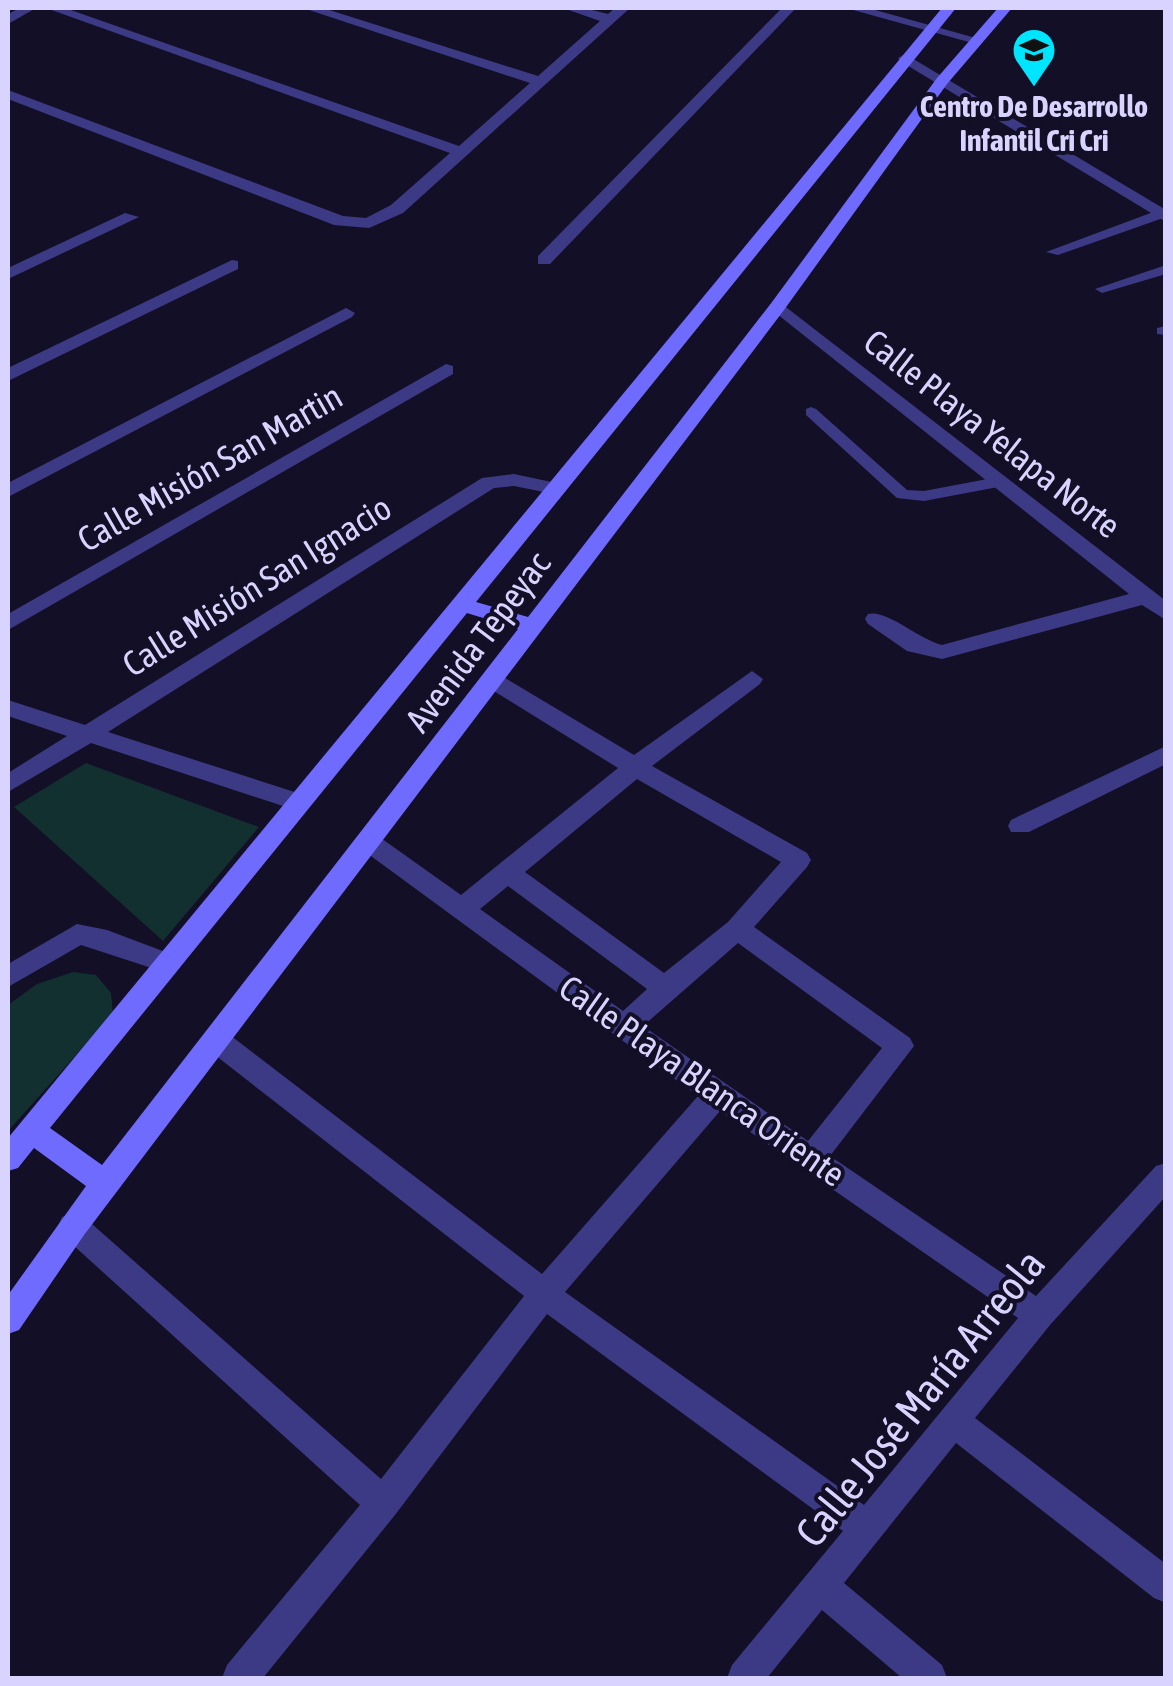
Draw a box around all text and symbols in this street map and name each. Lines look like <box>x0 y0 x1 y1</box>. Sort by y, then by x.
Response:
school or university icon: Centro De Desarrollo Infantil Cri Cri <box>1011 27 1057 88</box>
place label: Centro De Desarrollo Infantil Cri Cri <box>920 89 1148 157</box>
street label: Calle Playa Yelapa Norte <box>857 321 1129 546</box>
street label: Calle Misión San Martin <box>70 375 349 559</box>
street label: Calle Misión San Ignacio <box>115 486 398 684</box>
street label: Avenida Tepeyac <box>397 544 558 739</box>
street label: Calle Playa Blanca Oriente <box>552 967 853 1194</box>
street label: Calle José María Arreola <box>786 1240 1054 1556</box>

